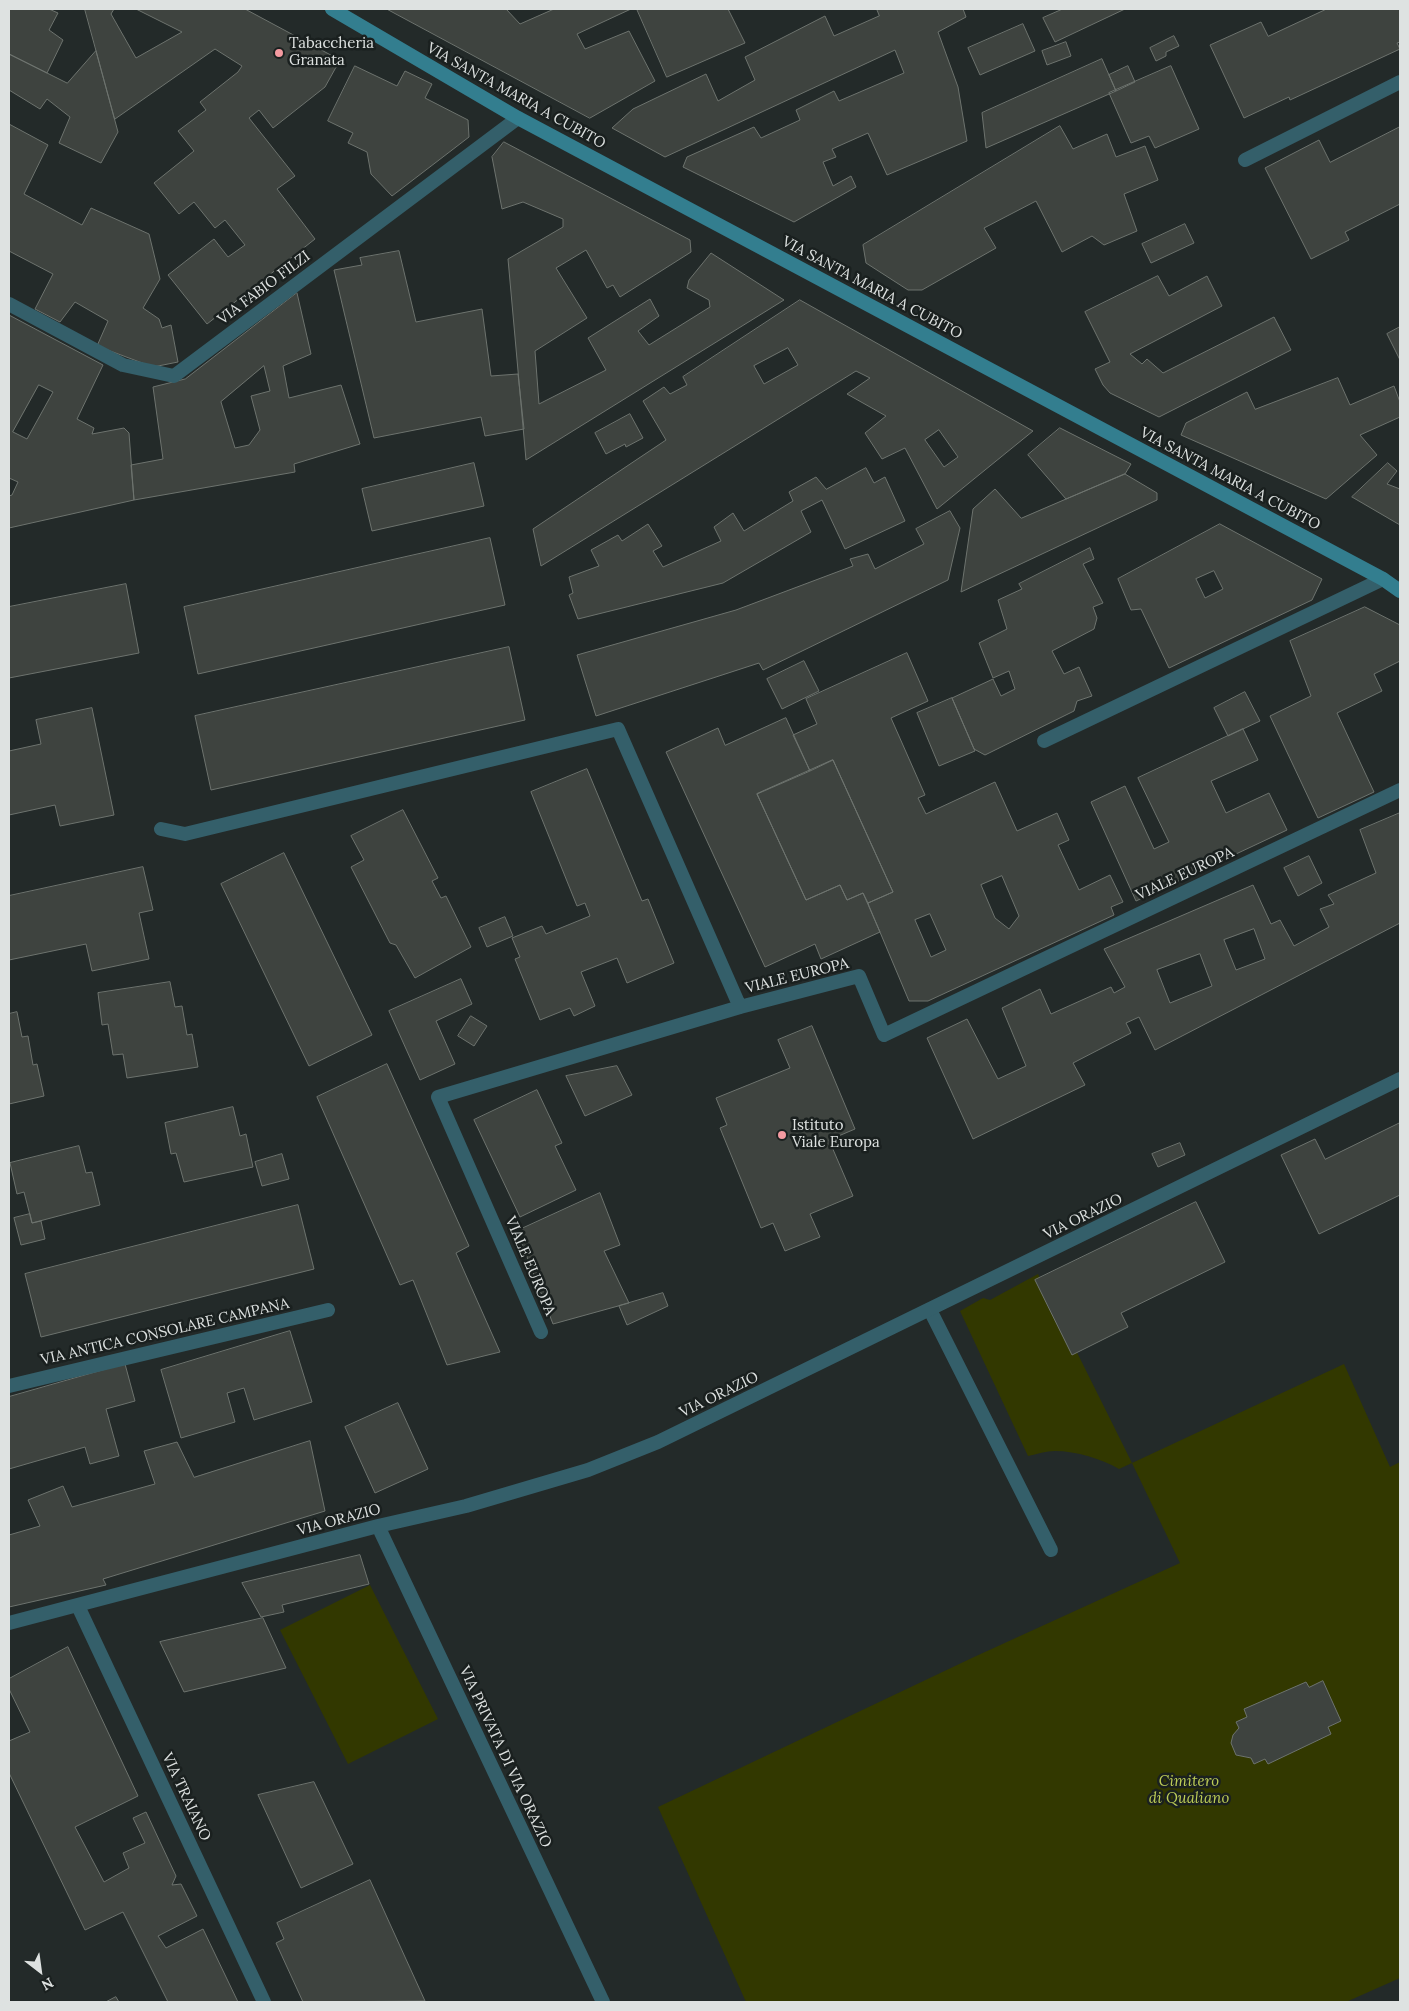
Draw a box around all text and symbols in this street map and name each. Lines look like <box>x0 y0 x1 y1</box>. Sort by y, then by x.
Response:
place label: Tabaccheria Granata <box>289 35 374 70</box>
street label: VIA SANTA MARIA A CUBITO <box>423 39 609 153</box>
marker: Tabaccheria Granata <box>273 47 285 59</box>
street label: VIA SANTA MARIA A CUBITO <box>779 233 965 343</box>
street label: VIA FABIO FILZI <box>214 247 314 329</box>
street label: VIA SANTA MARIA A CUBITO <box>1137 424 1323 534</box>
street label: VIALE EUROPA <box>1133 843 1237 905</box>
street label: VIALE EUROPA <box>743 954 851 998</box>
place label: Istituto Viale Europa <box>792 1117 880 1152</box>
marker: Istituto Viale Europa <box>776 1129 788 1141</box>
street label: VIA ORAZIO <box>1041 1190 1125 1244</box>
street label: VIALE EUROPA <box>501 1214 559 1318</box>
street label: VIA ANTICA CONSOLARE CAMPANA <box>39 1295 291 1369</box>
street label: VIA ORAZIO <box>677 1368 761 1422</box>
street label: VIA ORAZIO <box>295 1500 383 1540</box>
street label: VIA PRIVATA DI VIA ORAZIO <box>455 1664 555 1850</box>
street label: VIA TRAIANO <box>158 1750 214 1844</box>
park label: Cimitero di Qualiano <box>1149 1773 1229 1808</box>
north arrow <box>15 1946 65 1996</box>
text: N <box>38 1973 57 1994</box>

